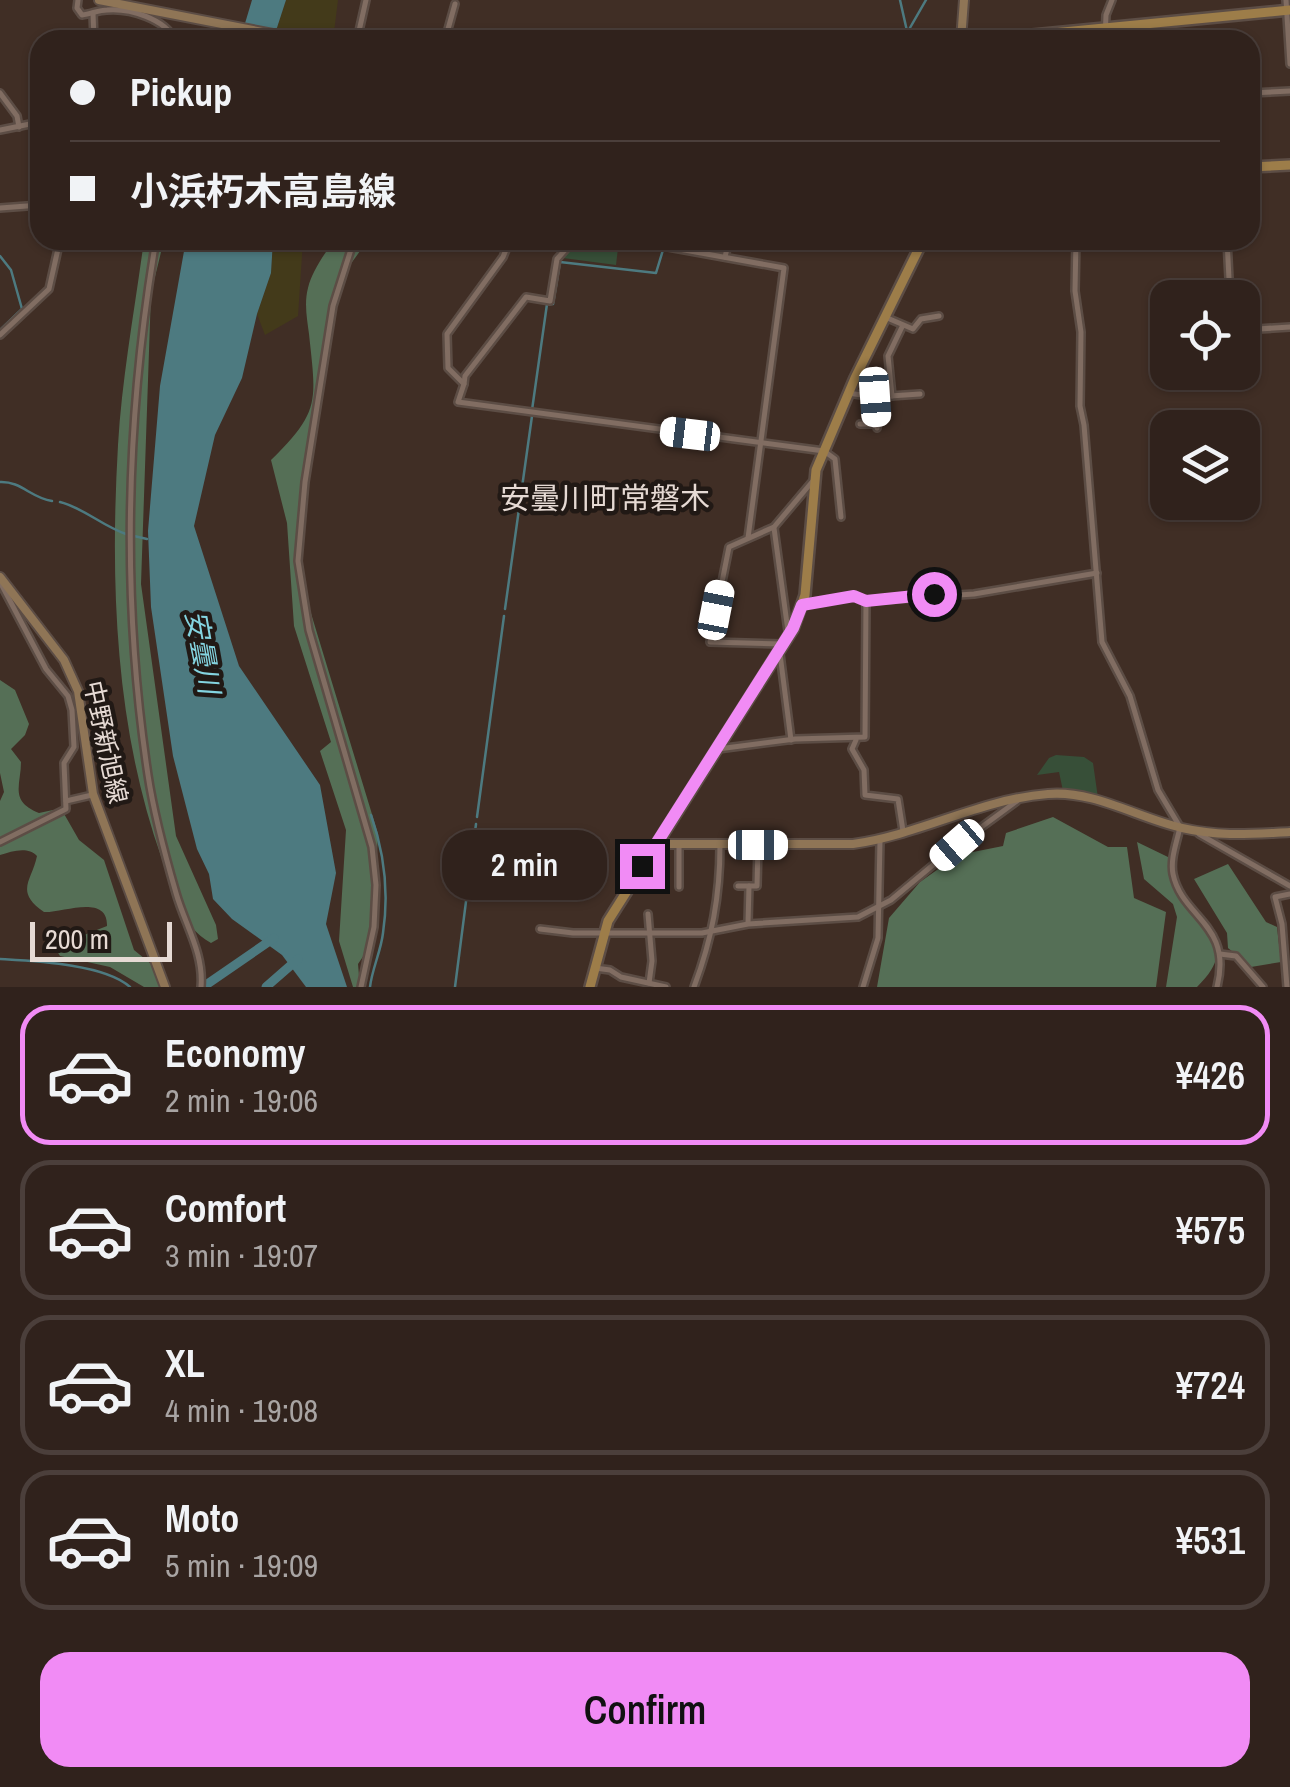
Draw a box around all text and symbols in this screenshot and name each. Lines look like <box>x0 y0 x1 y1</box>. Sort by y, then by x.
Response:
text: Pickup <box>130 67 232 118</box>
text: 小浜朽木高島線 <box>130 166 396 217</box>
map controls <box>1150 280 1260 520</box>
button: locate <box>1150 280 1260 390</box>
car <box>858 366 892 428</box>
button: layers <box>1150 410 1260 520</box>
car <box>658 415 722 453</box>
district label: 安曇川町常磐木 <box>500 478 710 518</box>
route start <box>912 572 957 617</box>
car <box>696 578 736 642</box>
water label: 安曇川 <box>177 607 230 700</box>
street label: 中野新旭線 <box>76 677 136 807</box>
car <box>925 814 989 876</box>
car <box>728 830 788 860</box>
callout: 2 min <box>442 831 607 901</box>
text: 2 min <box>491 843 558 886</box>
route end <box>620 844 665 889</box>
scale bar <box>30 917 172 961</box>
text: 200 m <box>45 920 109 958</box>
text: Economy <box>165 1028 305 1079</box>
icon: car <box>45 1030 135 1120</box>
text: ¥426 <box>1176 1050 1245 1101</box>
text: 2 min · 19:06 <box>165 1079 318 1122</box>
text: Comfort <box>165 1183 286 1234</box>
icon: car <box>45 1185 135 1275</box>
text: ¥575 <box>1176 1205 1245 1256</box>
text: 3 min · 19:07 <box>165 1234 318 1277</box>
text: XL <box>165 1338 205 1389</box>
icon: car <box>45 1340 135 1430</box>
text: ¥724 <box>1176 1360 1245 1411</box>
text: 4 min · 19:08 <box>165 1389 318 1432</box>
text: Moto <box>165 1493 239 1544</box>
icon: car <box>45 1495 135 1585</box>
text: ¥531 <box>1176 1515 1245 1566</box>
text: 5 min · 19:09 <box>165 1544 318 1587</box>
button: Confirm <box>40 1652 1250 1767</box>

